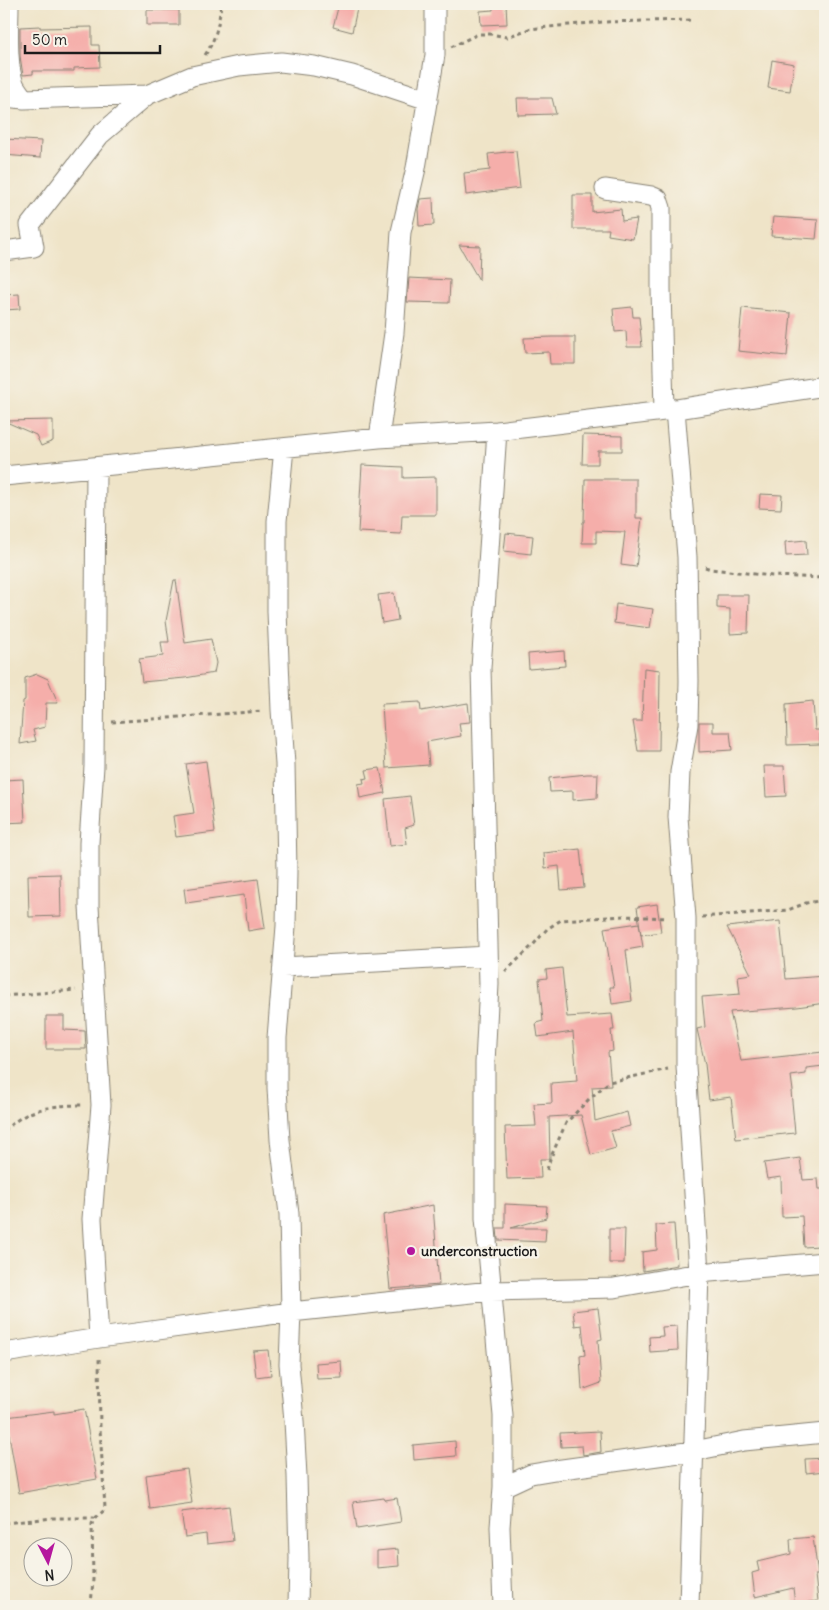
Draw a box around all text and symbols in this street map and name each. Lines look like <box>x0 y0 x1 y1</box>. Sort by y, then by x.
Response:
scale bar <box>25 22 160 54</box>
text: 50 m <box>32 30 67 49</box>
place label: underconstruction <box>421 1242 537 1260</box>
marker: underconstruction <box>405 1245 417 1257</box>
north arrow <box>22 1538 72 1588</box>
text: N <box>44 1565 55 1584</box>

